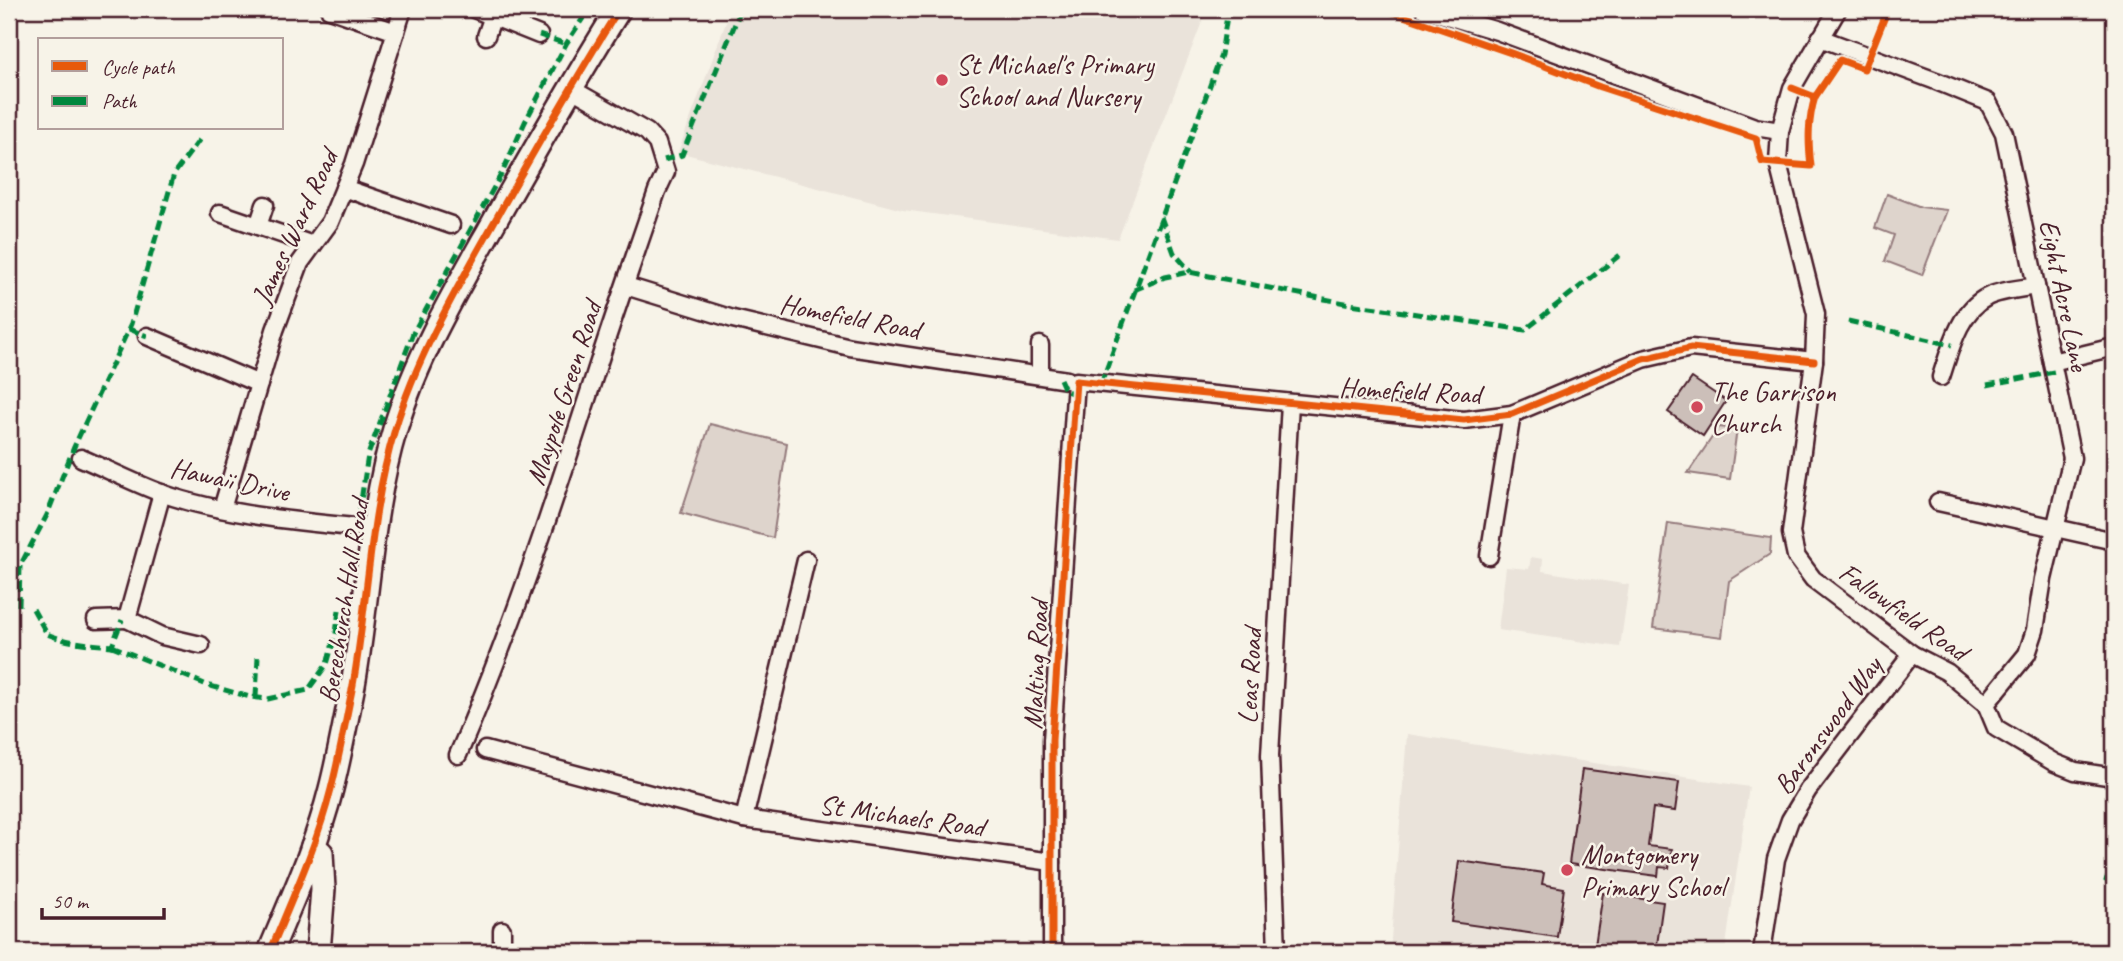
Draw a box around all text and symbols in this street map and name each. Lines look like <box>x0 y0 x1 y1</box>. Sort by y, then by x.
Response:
legend <box>38 38 284 130</box>
place label: St Michael's Primary School and Nursery <box>956 47 1156 114</box>
text: Cycle path <box>102 54 175 80</box>
marker: St Michael's Primary School and Nursery <box>934 72 950 88</box>
text: Path <box>102 88 138 114</box>
street label: James Ward Road <box>242 141 347 312</box>
street label: Eight Acre Lane <box>2031 216 2098 376</box>
street label: Homefield Road <box>777 286 927 348</box>
street label: Maypole Green Road <box>517 293 611 489</box>
street label: Homefield Road <box>1338 369 1486 412</box>
place label: The Garrison Church <box>1711 374 1836 441</box>
marker: The Garrison Church <box>1689 399 1705 415</box>
street label: Hawaii Drive <box>167 450 294 510</box>
street label: Berechurch Hall Road <box>310 493 377 705</box>
street label: Fallowfield Road <box>1833 554 1978 671</box>
street label: Malting Road <box>1015 596 1057 730</box>
street label: Leas Road <box>1230 623 1270 725</box>
street label: Baronswood Way <box>1766 648 1891 801</box>
street label: St Michaels Road <box>817 787 991 845</box>
place label: Montgomery Primary School <box>1581 837 1730 904</box>
marker: Montgomery Primary School <box>1559 862 1575 878</box>
scale bar <box>42 877 164 921</box>
text: 50 m <box>52 888 90 914</box>

